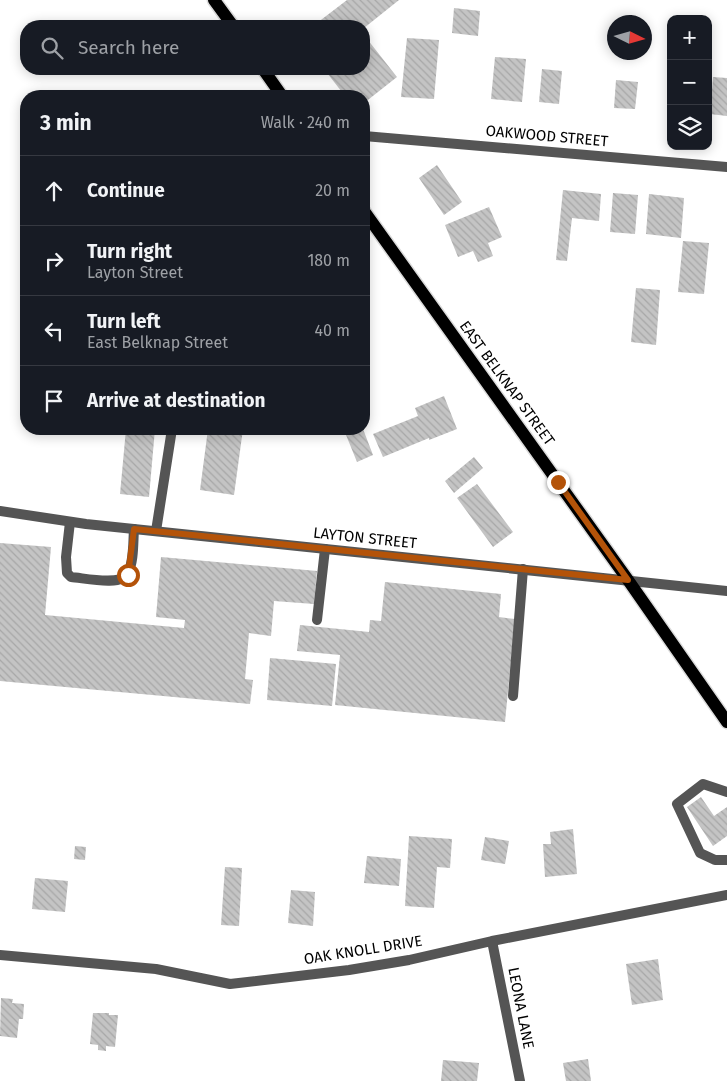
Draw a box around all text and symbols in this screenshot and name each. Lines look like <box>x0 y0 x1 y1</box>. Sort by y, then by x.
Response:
north arrow <box>607 15 652 60</box>
map controls <box>667 15 712 150</box>
button: + <box>667 15 712 60</box>
search box <box>20 20 370 75</box>
icon: search <box>38 34 66 62</box>
text: Search here <box>78 36 179 59</box>
button: − <box>667 60 712 105</box>
button: layers <box>667 105 712 150</box>
text: 3 min <box>40 110 92 136</box>
text: Walk · 240 m <box>261 113 350 132</box>
street label: OAKWOOD STREET <box>485 122 609 150</box>
icon: ahead <box>40 177 68 205</box>
text: Continue <box>87 179 165 202</box>
text: 20 m <box>315 181 350 200</box>
text: Turn right <box>87 240 172 263</box>
icon: right <box>40 247 68 275</box>
text: 180 m <box>307 251 350 270</box>
text: Layton Street <box>87 263 183 282</box>
text: Turn left <box>87 310 161 333</box>
icon: left <box>40 317 68 345</box>
street label: EAST BELKNAP STREET <box>456 317 558 449</box>
text: 40 m <box>315 321 350 340</box>
text: East Belknap Street <box>87 333 228 352</box>
icon: arrive <box>40 387 68 415</box>
text: Arrive at destination <box>87 389 266 412</box>
route end <box>547 471 570 494</box>
street label: LAYTON STREET <box>312 524 418 552</box>
route start <box>117 564 140 587</box>
street label: OAK KNOLL DRIVE <box>303 932 423 968</box>
street label: LEONA LANE <box>504 966 538 1050</box>

